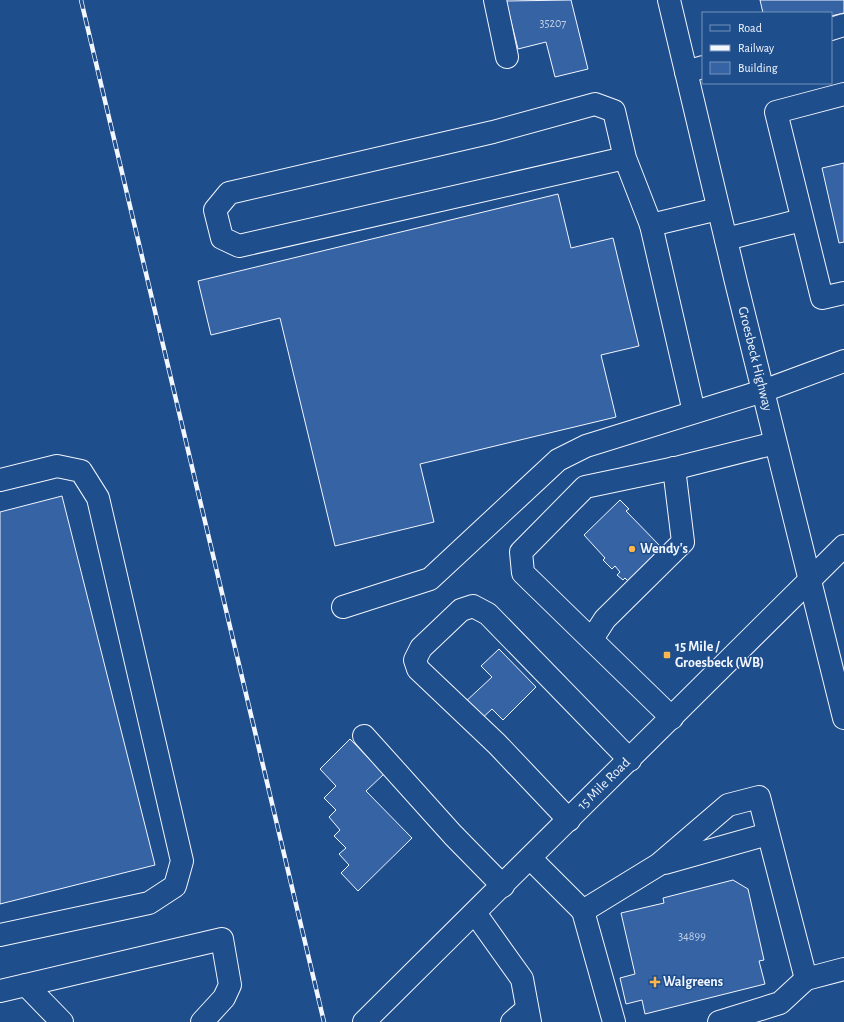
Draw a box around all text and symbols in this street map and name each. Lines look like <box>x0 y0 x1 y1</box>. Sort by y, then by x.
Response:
legend <box>702 12 832 84</box>
house number: 35207 <box>540 17 566 29</box>
text: Road <box>738 22 762 34</box>
text: Railway <box>738 42 774 55</box>
text: Building <box>738 62 778 74</box>
street label: Groesbeck Highway <box>735 305 775 413</box>
place label: Wendy's <box>640 542 688 556</box>
marker: Wendy's <box>627 544 637 554</box>
place label: 15 Mile / Groesbeck (WB) <box>675 640 764 670</box>
marker: 15 Mile / Groesbeck (WB) <box>662 650 672 660</box>
street label: 15 Mile Road <box>575 755 633 813</box>
house number: 34899 <box>678 930 706 942</box>
place label: Walgreens <box>663 975 723 989</box>
marker: Walgreens <box>650 977 660 987</box>

